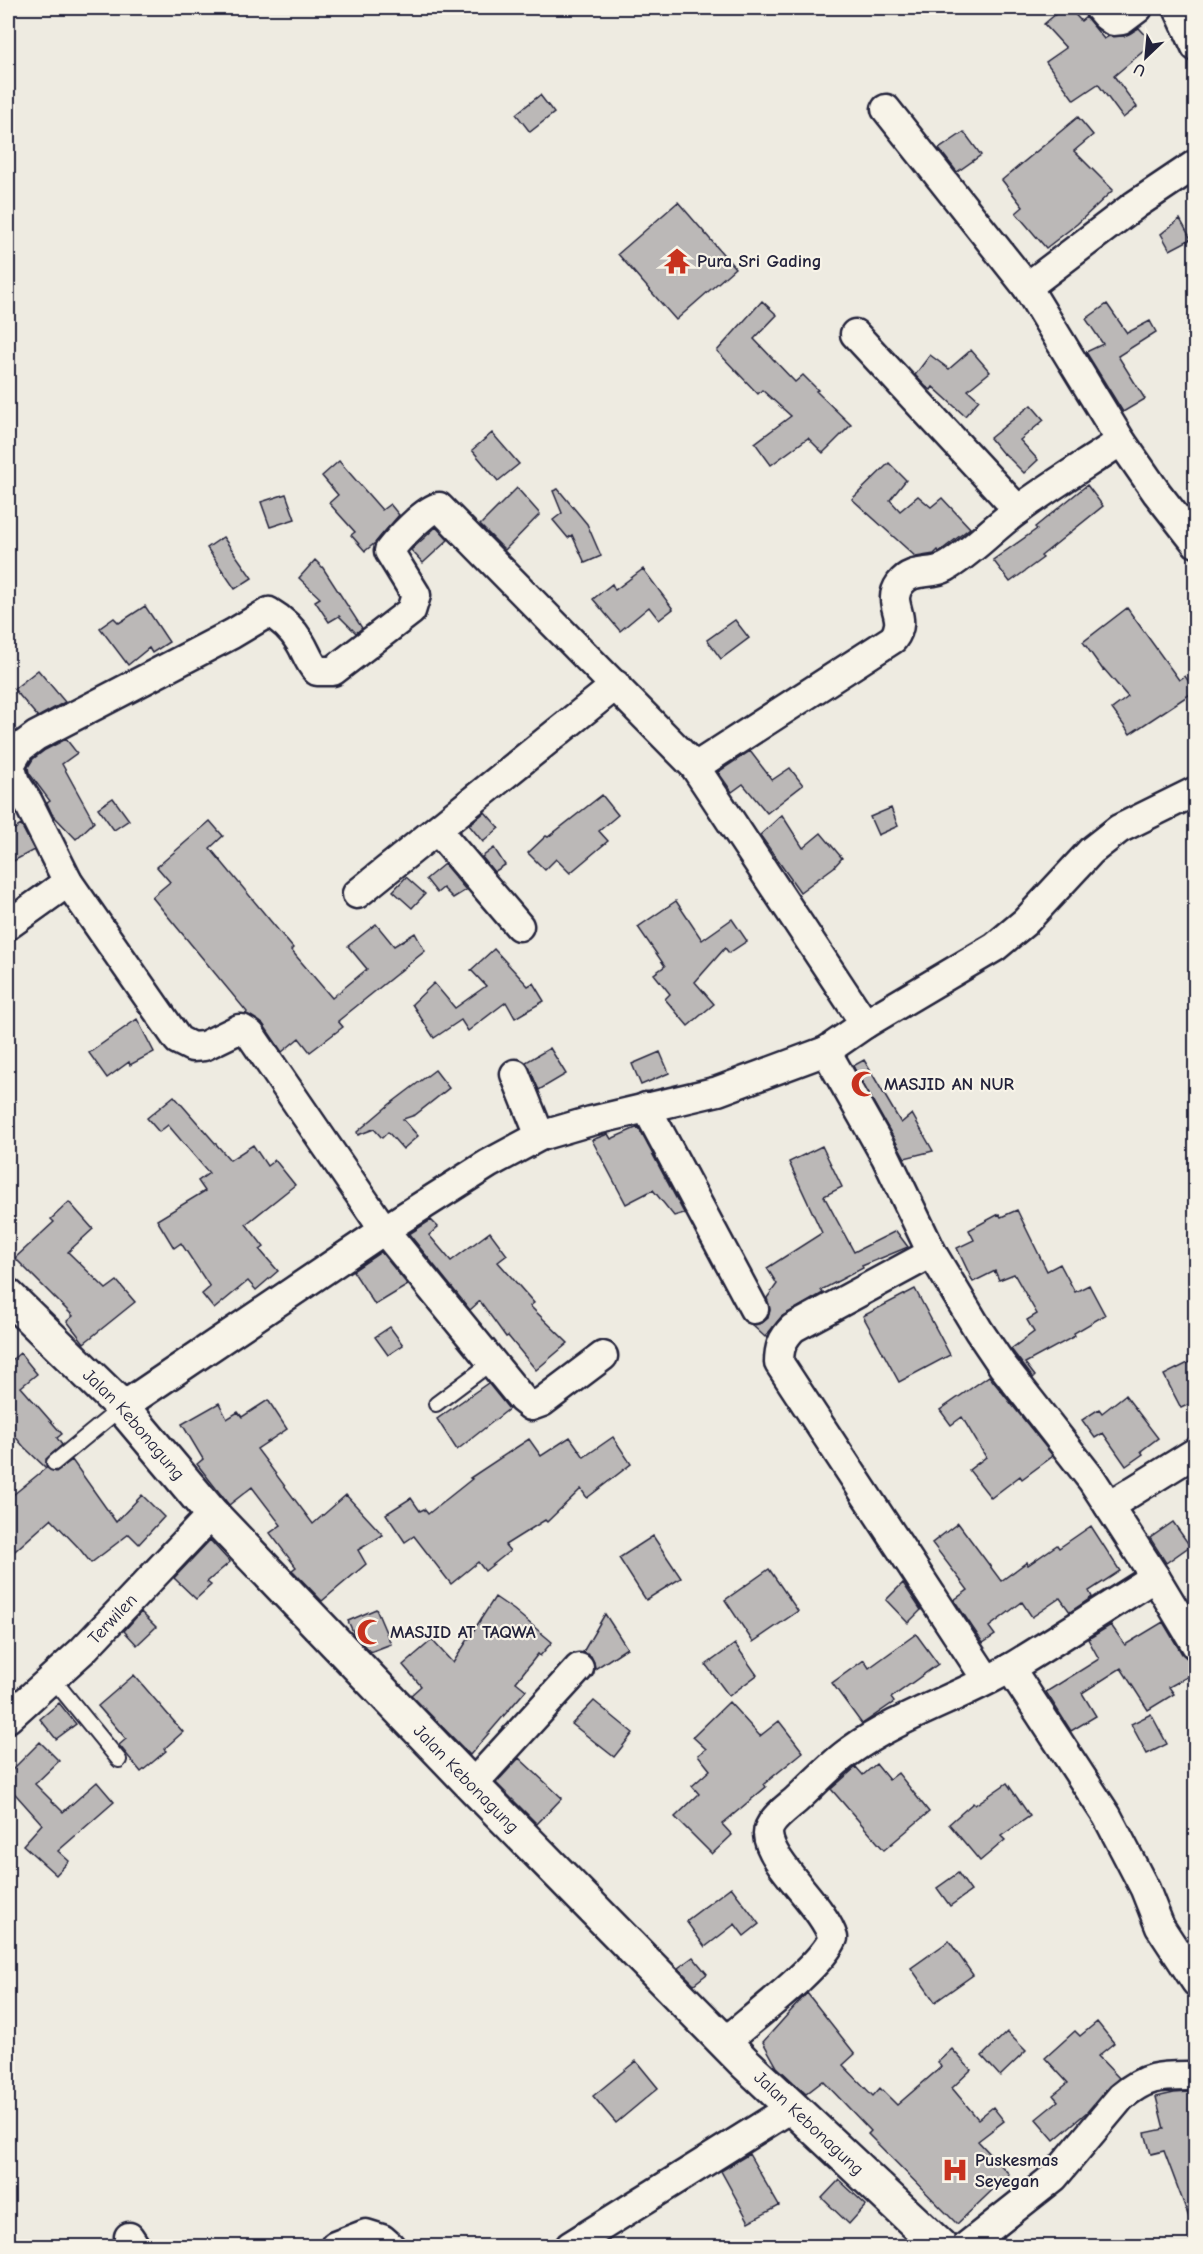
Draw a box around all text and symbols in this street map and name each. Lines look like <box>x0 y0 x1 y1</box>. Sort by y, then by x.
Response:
north arrow <box>1116 27 1176 87</box>
text: U <box>1131 59 1149 80</box>
temple icon: Pura Sri Gading <box>662 246 692 276</box>
place label: Pura Sri Gading <box>697 251 822 272</box>
mosque icon: MASJID AN NUR <box>849 1069 879 1099</box>
place label: MASJID AN NUR <box>884 1074 1015 1095</box>
street label: Jalan Kebonagung <box>78 1365 189 1485</box>
street label: Terwilen <box>84 1590 142 1649</box>
mosque icon: MASJID AT TAQWA <box>355 1617 385 1647</box>
place label: MASJID AT TAQWA <box>390 1622 536 1643</box>
street label: Jalan Kebonagung <box>409 1721 523 1838</box>
street label: Jalan Kebonagung <box>750 2067 868 2180</box>
place label: Puskesmas Seyegan <box>975 2150 1058 2192</box>
hospital icon: Puskesmas Seyegan <box>940 2155 970 2185</box>

